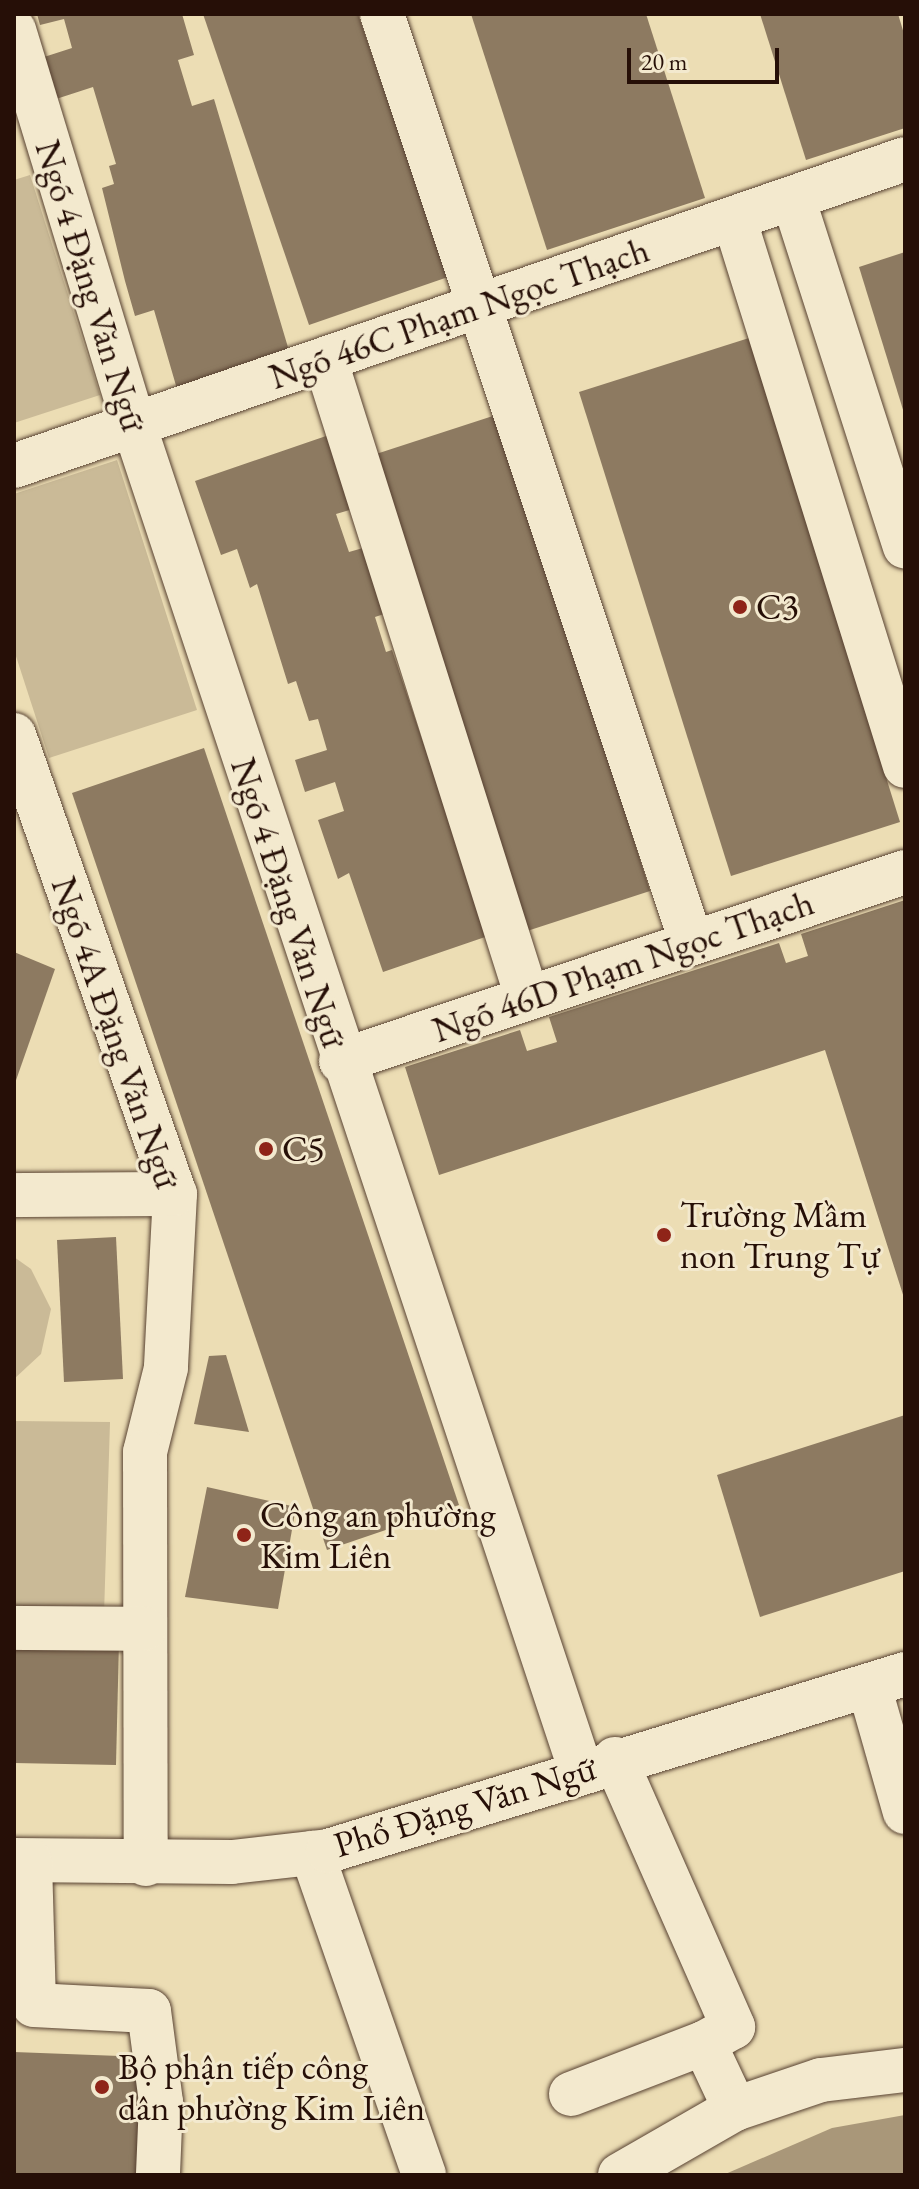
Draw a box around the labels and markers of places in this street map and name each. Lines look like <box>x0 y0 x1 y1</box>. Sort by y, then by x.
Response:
place label: C3 <box>756 585 799 629</box>
marker: C3 <box>731 598 749 616</box>
place label: C5 <box>282 1127 325 1171</box>
marker: C5 <box>257 1140 275 1158</box>
place label: Trường Mầm non Trung Tự <box>680 1192 881 1277</box>
marker: Trường Mầm non Trung Tự <box>655 1226 673 1244</box>
place label: Công an phường Kim Liên <box>260 1492 496 1577</box>
marker: Công an phường Kim Liên <box>235 1526 253 1544</box>
place label: Bộ phận tiếp công dân phường Kim Liên <box>118 2044 425 2129</box>
marker: Bộ phận tiếp công dân phường Kim Liên <box>93 2078 111 2096</box>

